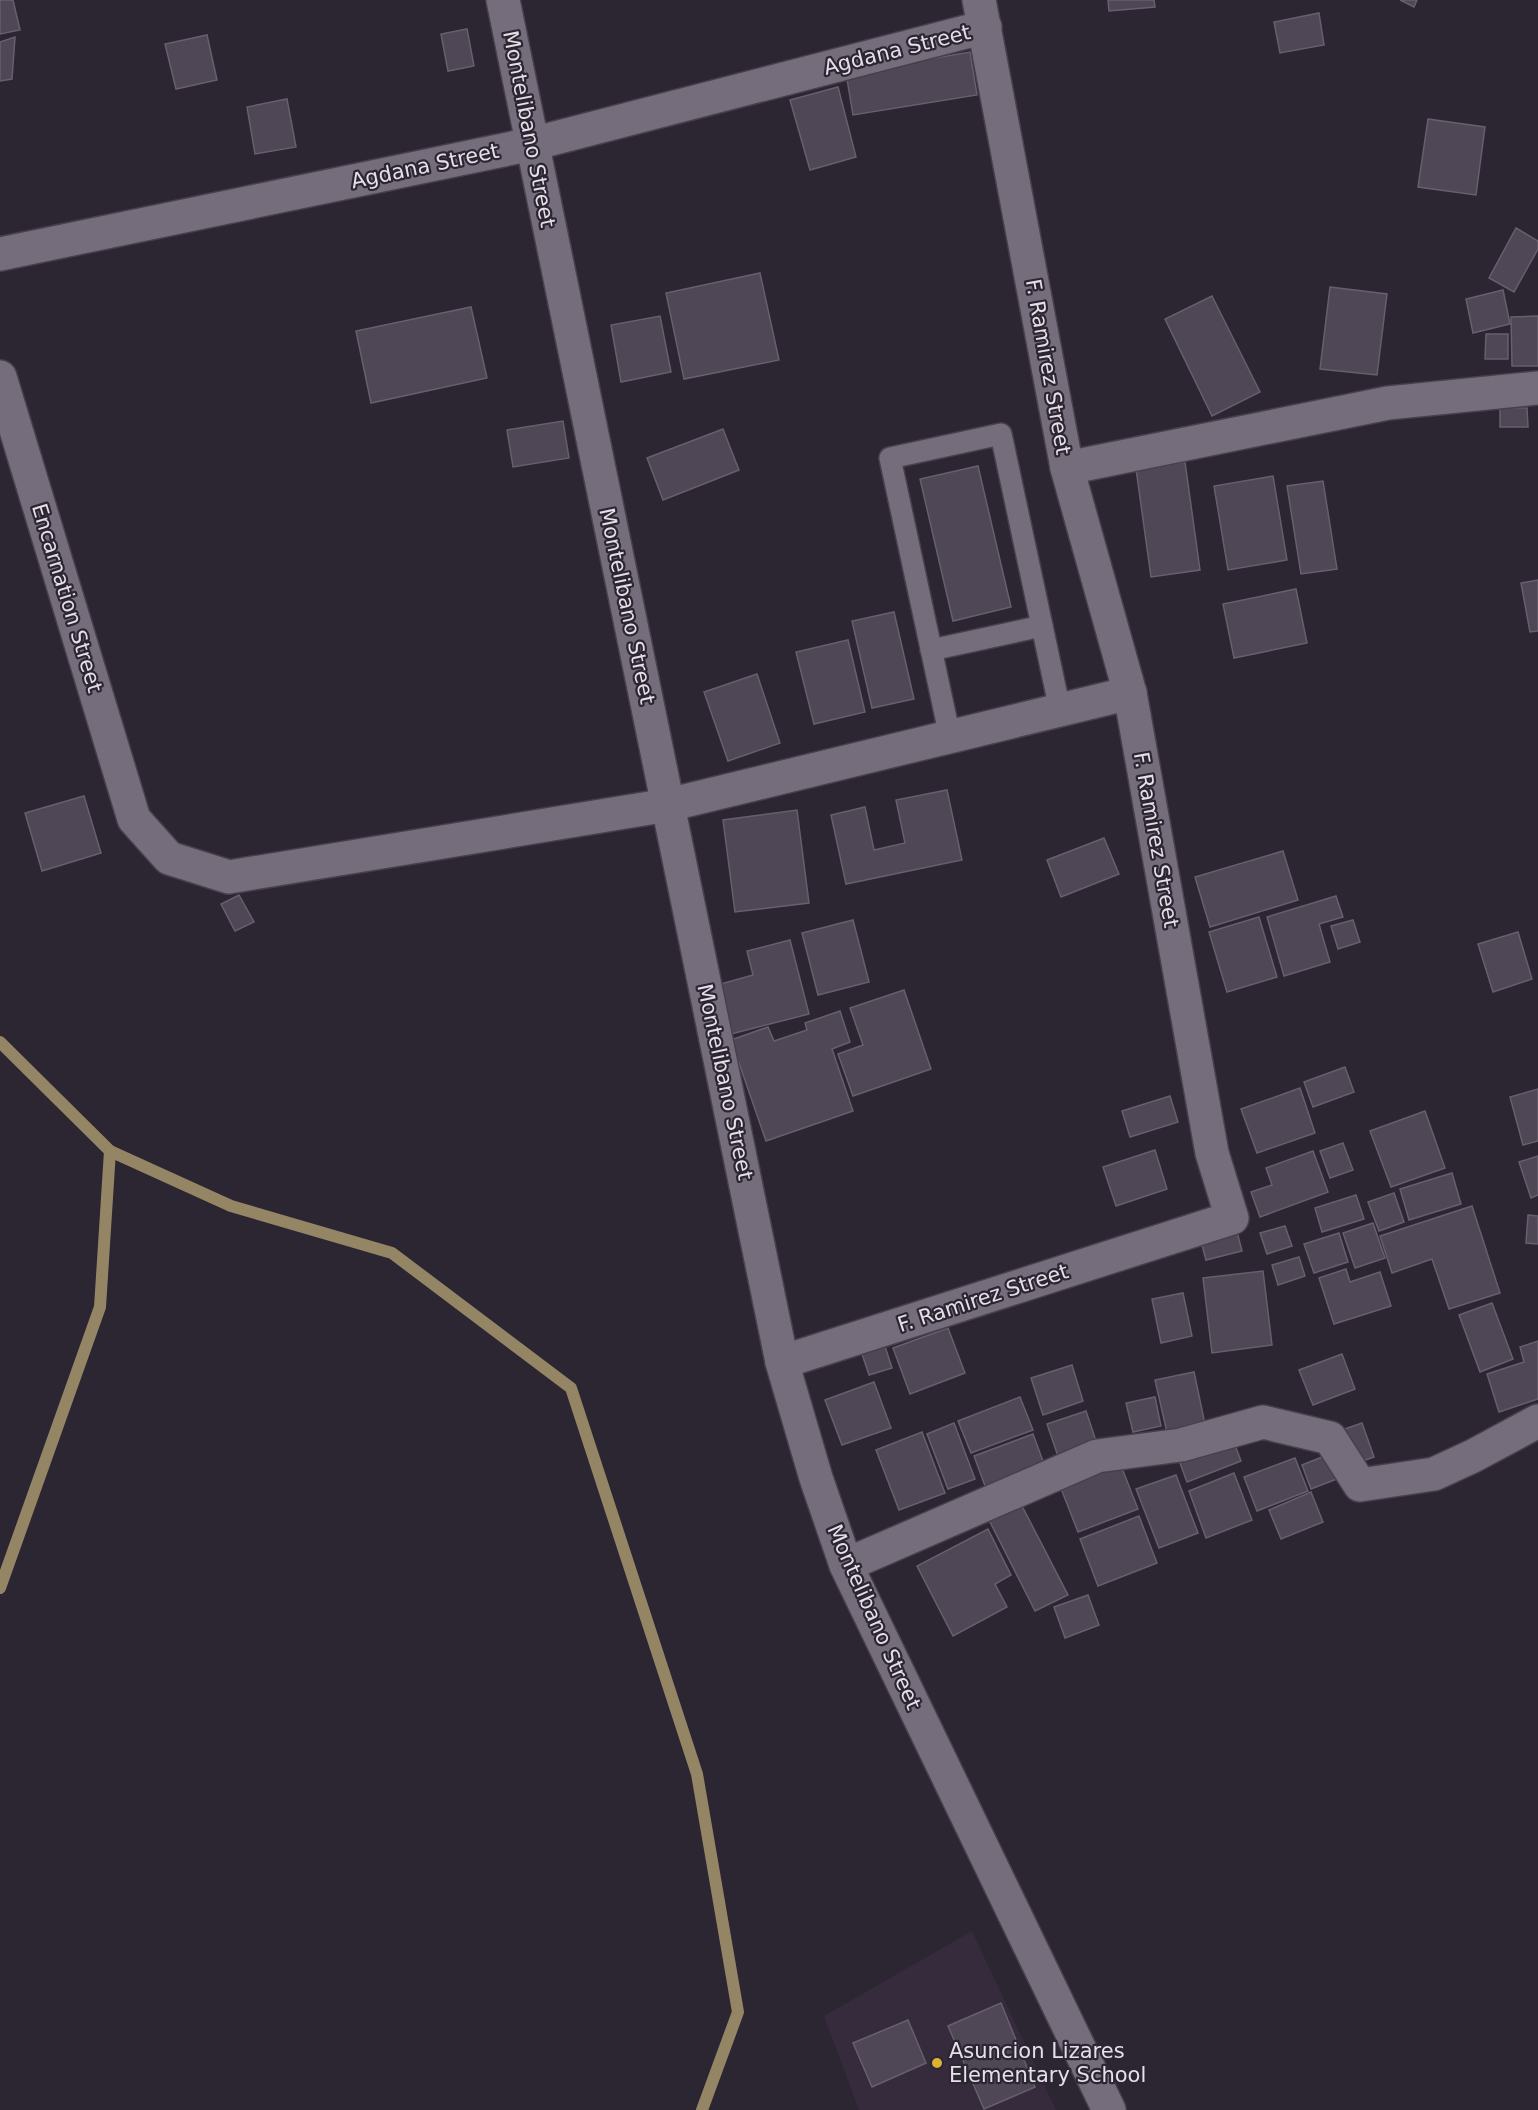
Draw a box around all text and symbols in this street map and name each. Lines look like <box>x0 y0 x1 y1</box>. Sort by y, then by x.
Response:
street label: Agdana Street <box>821 20 973 80</box>
street label: Montelibano Street <box>498 29 560 229</box>
street label: Agdana Street <box>349 139 501 193</box>
street label: F. Ramirez Street <box>1021 277 1075 457</box>
street label: Encarnation Street <box>27 501 107 695</box>
street label: Montelibano Street <box>594 506 660 706</box>
street label: F. Ramirez Street <box>1129 750 1183 930</box>
street label: Montelibano Street <box>692 982 758 1182</box>
street label: F. Ramirez Street <box>895 1259 1071 1337</box>
street label: Montelibano Street <box>822 1521 926 1713</box>
place label: Asuncion Lizares Elementary School <box>949 2039 1146 2087</box>
marker: Asuncion Lizares Elementary School <box>930 2056 944 2070</box>

